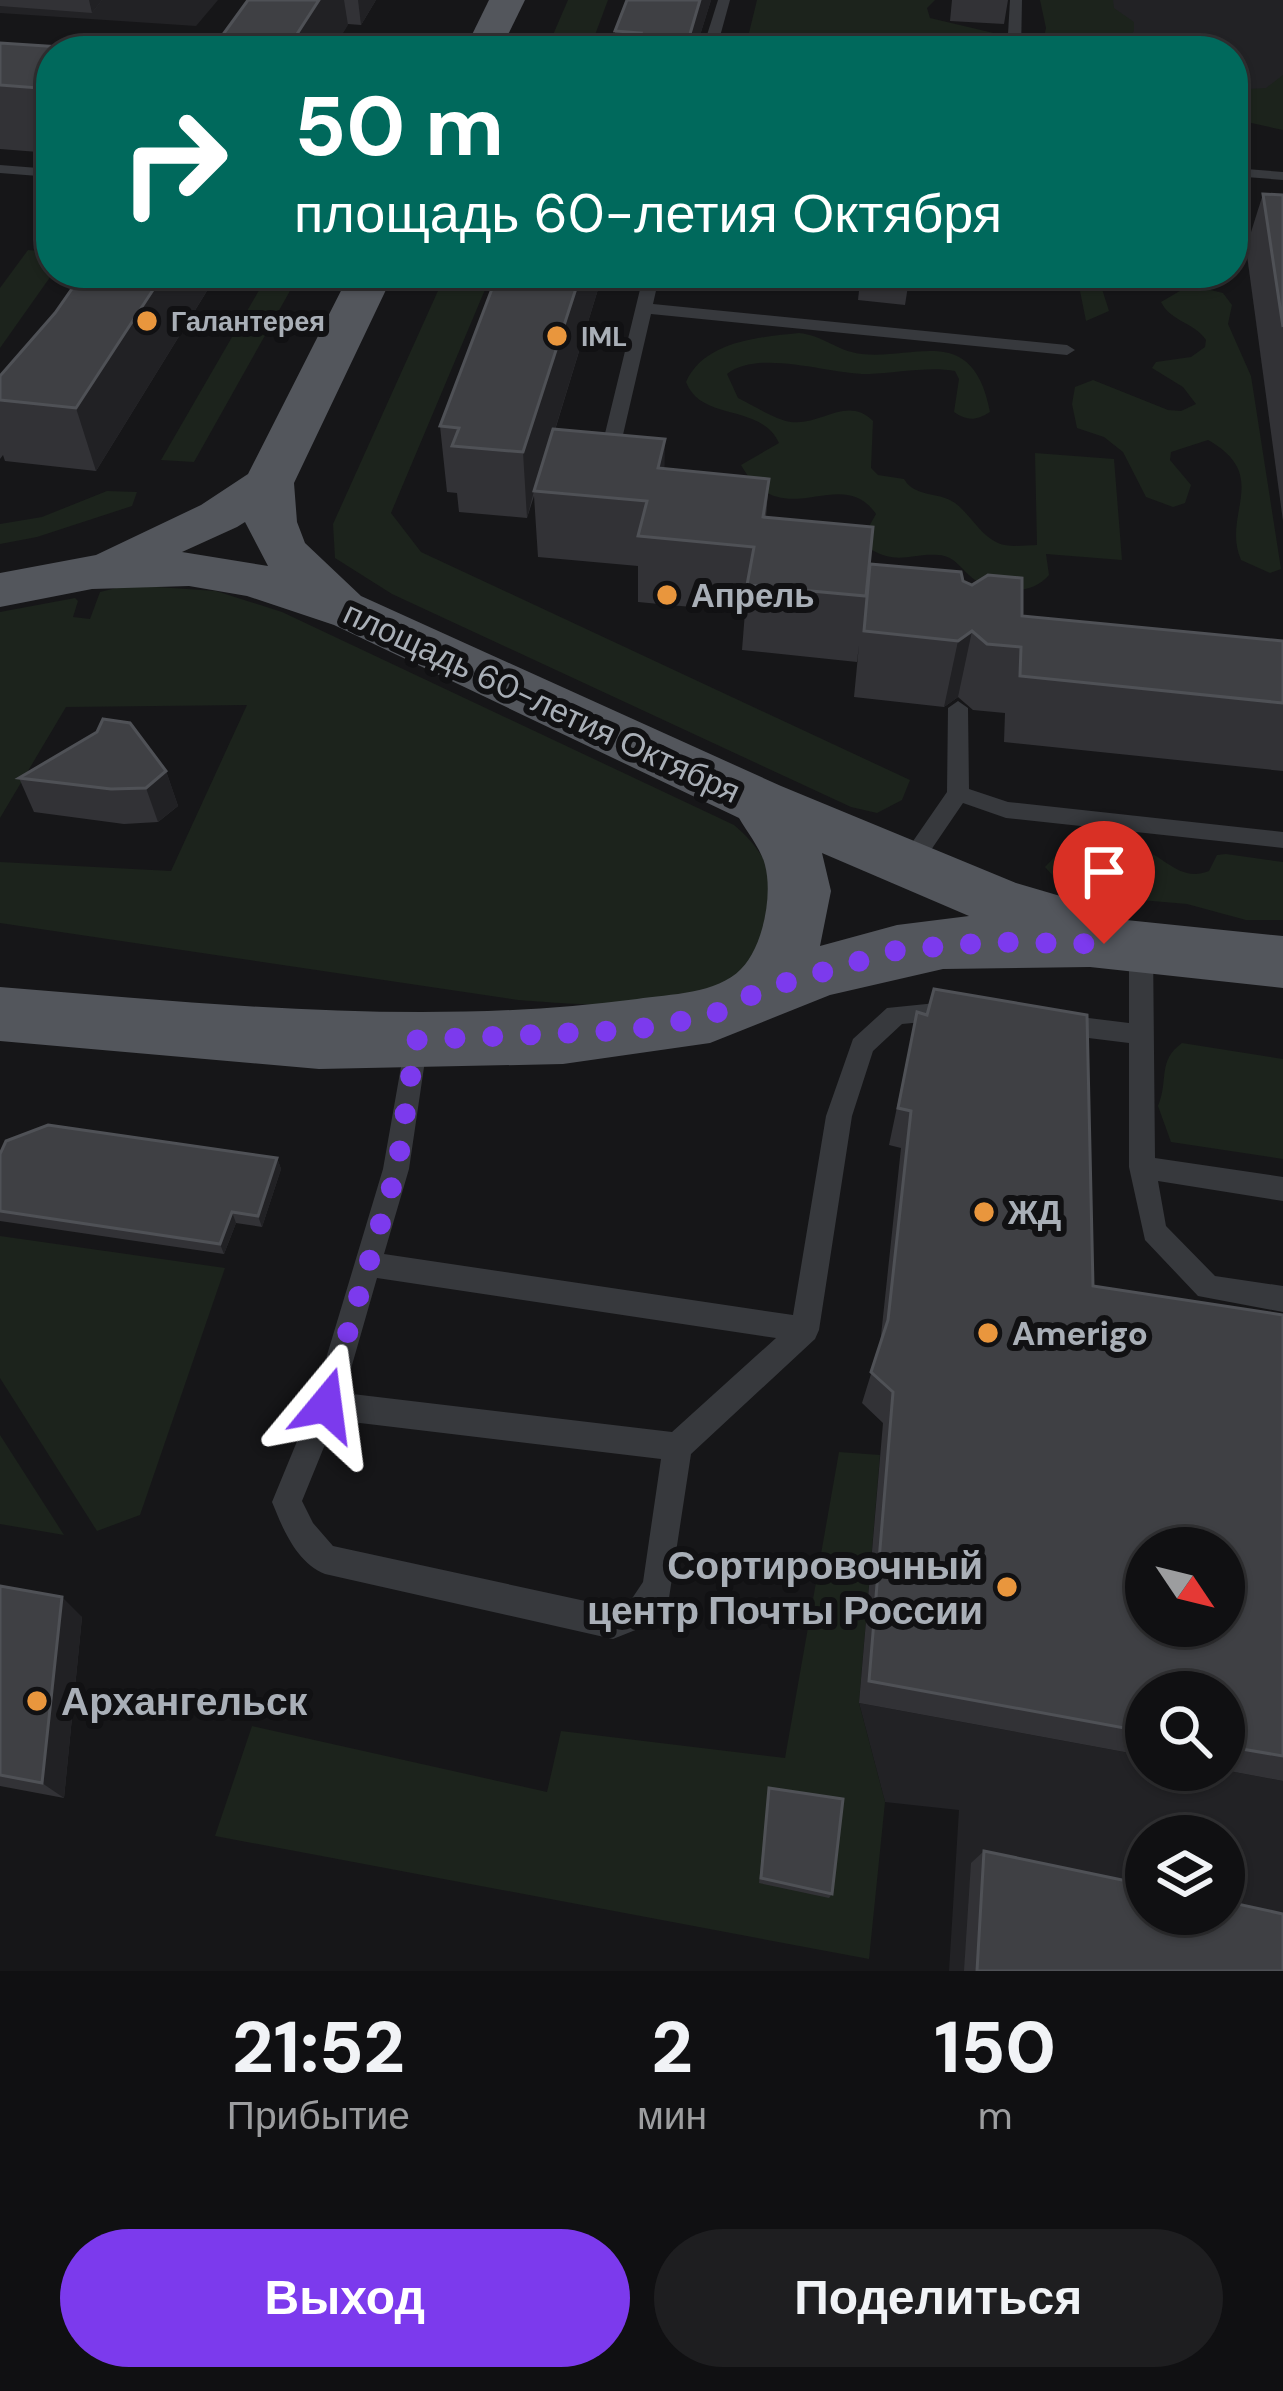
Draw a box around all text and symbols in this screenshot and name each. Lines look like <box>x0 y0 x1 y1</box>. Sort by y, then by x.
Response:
text: 50 m <box>294 72 504 181</box>
icon: right <box>96 84 252 240</box>
text: площадь 60-летия Октября <box>294 178 1002 249</box>
place label: Галантерея <box>171 304 325 339</box>
marker: Галантерея <box>134 308 160 334</box>
place label: IML <box>581 319 627 354</box>
marker: IML <box>544 323 570 349</box>
place label: Апрель <box>691 574 815 617</box>
marker: Апрель <box>654 582 680 608</box>
street label: площадь 60-летия Октября <box>337 591 747 813</box>
pin <box>1053 821 1155 944</box>
icon: arrive <box>1071 839 1137 905</box>
place label: ЖД <box>1007 1191 1061 1234</box>
marker: ЖД <box>971 1199 997 1225</box>
place label: Amerigo <box>1012 1312 1148 1355</box>
marker: Amerigo <box>975 1320 1001 1346</box>
position arrow <box>263 1342 389 1468</box>
north arrow <box>1125 1527 1245 1647</box>
map controls <box>1125 1527 1245 1935</box>
place label: Сортировочный центр Почты России <box>587 1540 983 1636</box>
marker: Сортировочный центр Почты России <box>994 1574 1020 1600</box>
button: search <box>1125 1671 1245 1791</box>
place label: Архангельск <box>61 1676 308 1727</box>
marker: Архангельск <box>24 1688 50 1714</box>
button: layers <box>1125 1815 1245 1935</box>
text: 21:52 <box>232 2001 405 2094</box>
text: 2 <box>651 2001 693 2094</box>
text: 150 <box>934 2001 1056 2094</box>
text: Прибытие <box>227 2090 410 2141</box>
text: мин <box>637 2090 707 2141</box>
text: m <box>978 2090 1012 2141</box>
button: Выход <box>60 2229 630 2367</box>
button: Поделиться <box>654 2229 1223 2367</box>

